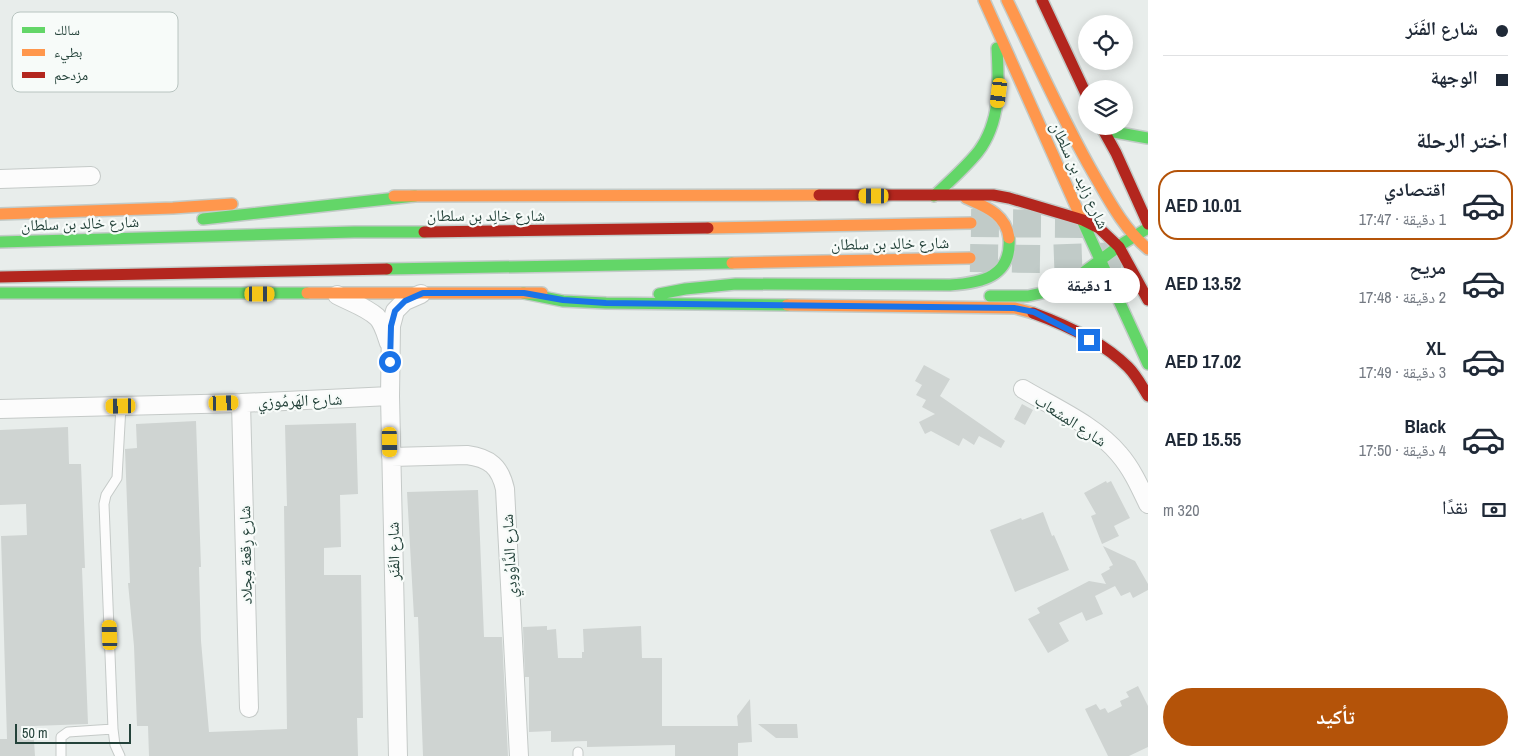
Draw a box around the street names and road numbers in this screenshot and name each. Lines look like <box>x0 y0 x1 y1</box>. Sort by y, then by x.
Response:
street label: شارع زايد بن سلطان <box>1045 118 1115 232</box>
street label: شارع خالِد بن سلطان <box>427 204 545 226</box>
street label: شارع خالِد بن سلطان <box>21 210 139 236</box>
street label: شارع خالِد بن سلطان <box>831 231 949 255</box>
street label: شارع الهَرمُوزي <box>257 388 343 415</box>
street label: شارع المِشعاب <box>1031 389 1111 451</box>
street label: شارع رِقعة مِجلاد <box>233 505 258 605</box>
street label: شارع الدَّاوُودِي <box>496 513 524 599</box>
street label: شارع الفَنَر <box>381 522 405 581</box>

